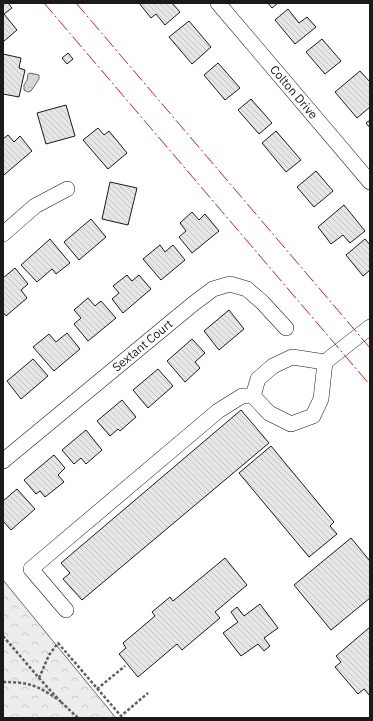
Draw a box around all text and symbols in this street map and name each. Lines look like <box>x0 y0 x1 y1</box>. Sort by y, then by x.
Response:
street label: Colton Drive <box>267 62 321 122</box>
street label: Sextant Court <box>109 316 175 375</box>

